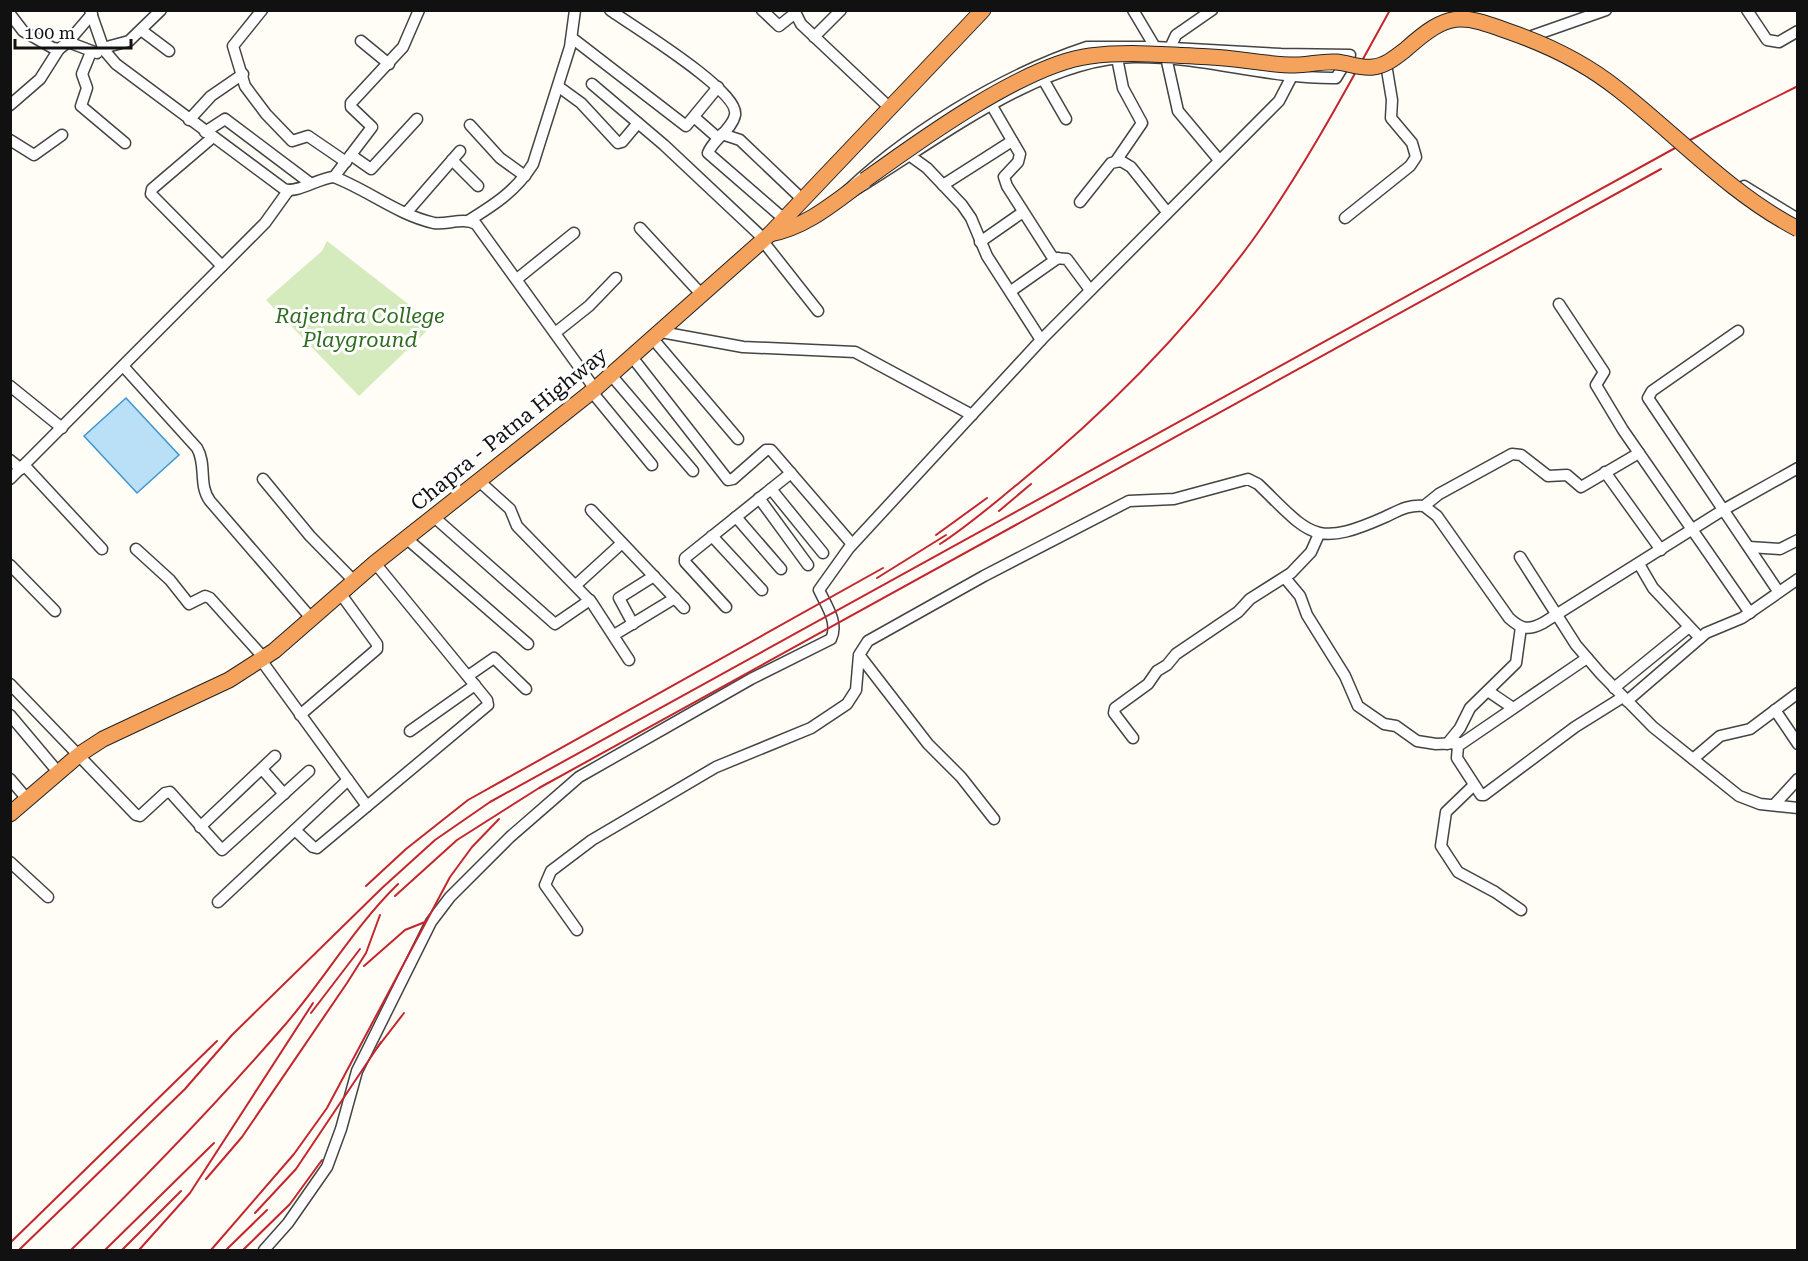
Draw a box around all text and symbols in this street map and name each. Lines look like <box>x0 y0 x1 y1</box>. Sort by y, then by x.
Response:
scale bar <box>15 12 130 50</box>
text: 100 m <box>24 22 75 43</box>
park label: Rajendra College Playground <box>274 304 445 352</box>
street label: Chapra - Patna Highway <box>406 342 612 516</box>

